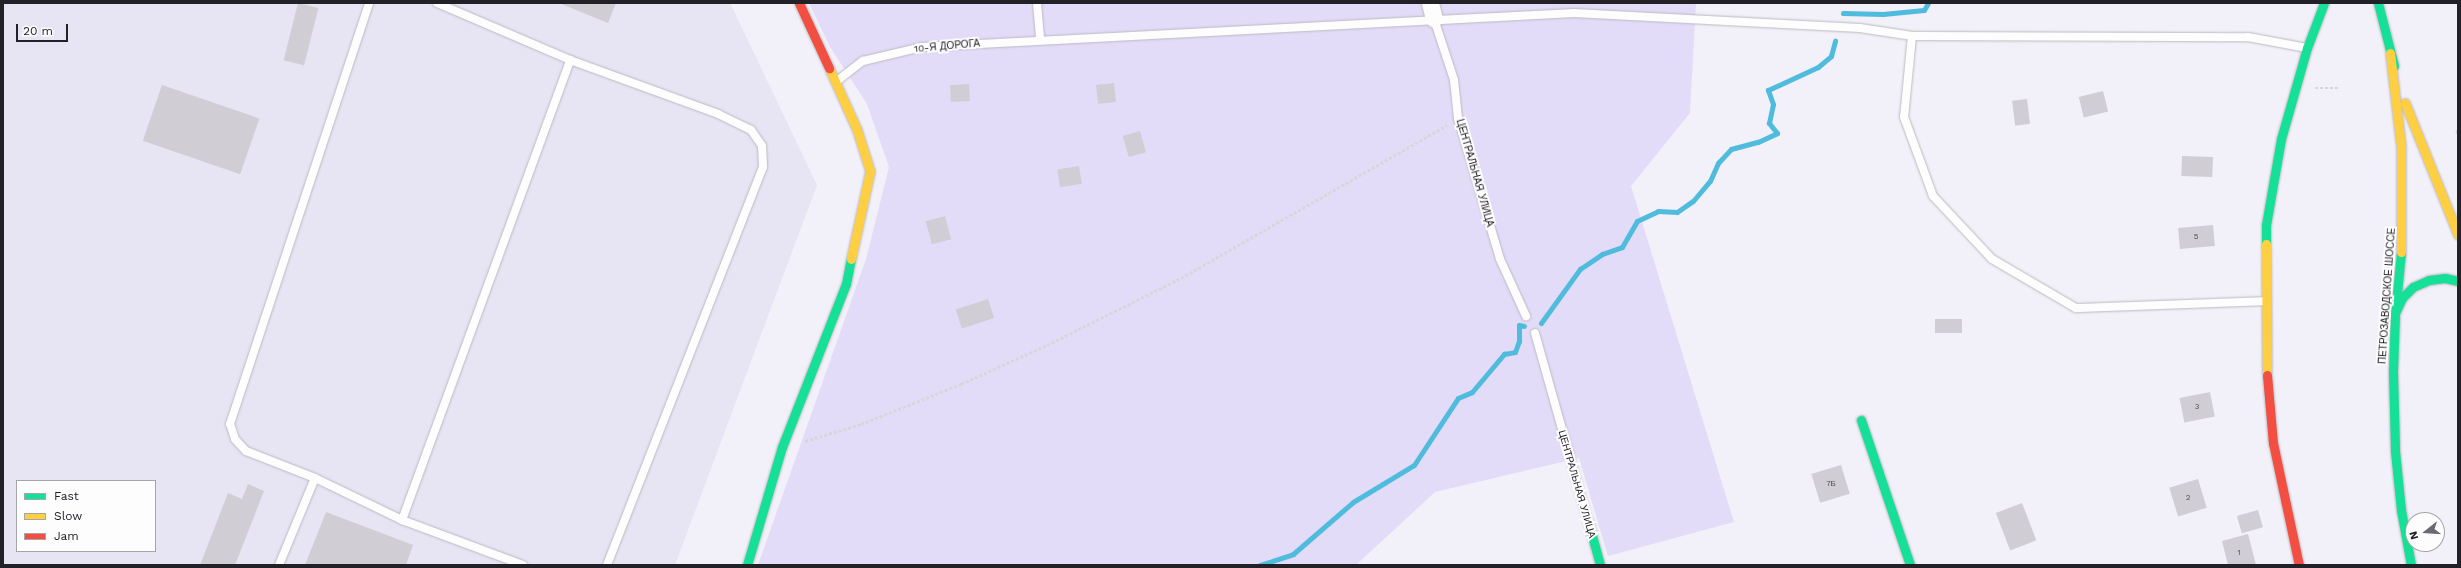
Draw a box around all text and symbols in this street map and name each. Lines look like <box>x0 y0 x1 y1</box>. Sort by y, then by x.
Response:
scale bar <box>18 16 70 42</box>
text: 20 m <box>23 24 53 38</box>
street label: 10-Я ДОРОГА <box>914 37 980 55</box>
street label: ЦЕНТРАЛЬНАЯ УЛИЦА <box>1454 118 1496 228</box>
street label: ПЕТРОЗАВОДСКОЕ ШОССЕ <box>2376 228 2398 364</box>
house number: 5 <box>2194 232 2198 242</box>
house number: 3 <box>2195 402 2199 412</box>
street label: ЦЕНТРАЛЬНАЯ УЛИЦА <box>1556 429 1598 539</box>
house number: 7Б <box>1826 479 1836 489</box>
legend <box>16 480 156 552</box>
text: Fast <box>54 489 79 503</box>
house number: 2 <box>2186 493 2190 503</box>
text: Slow <box>54 509 82 523</box>
north arrow <box>2405 512 2445 552</box>
text: Jam <box>54 529 79 543</box>
text: N <box>2407 530 2421 541</box>
house number: 1 <box>2237 548 2241 558</box>

